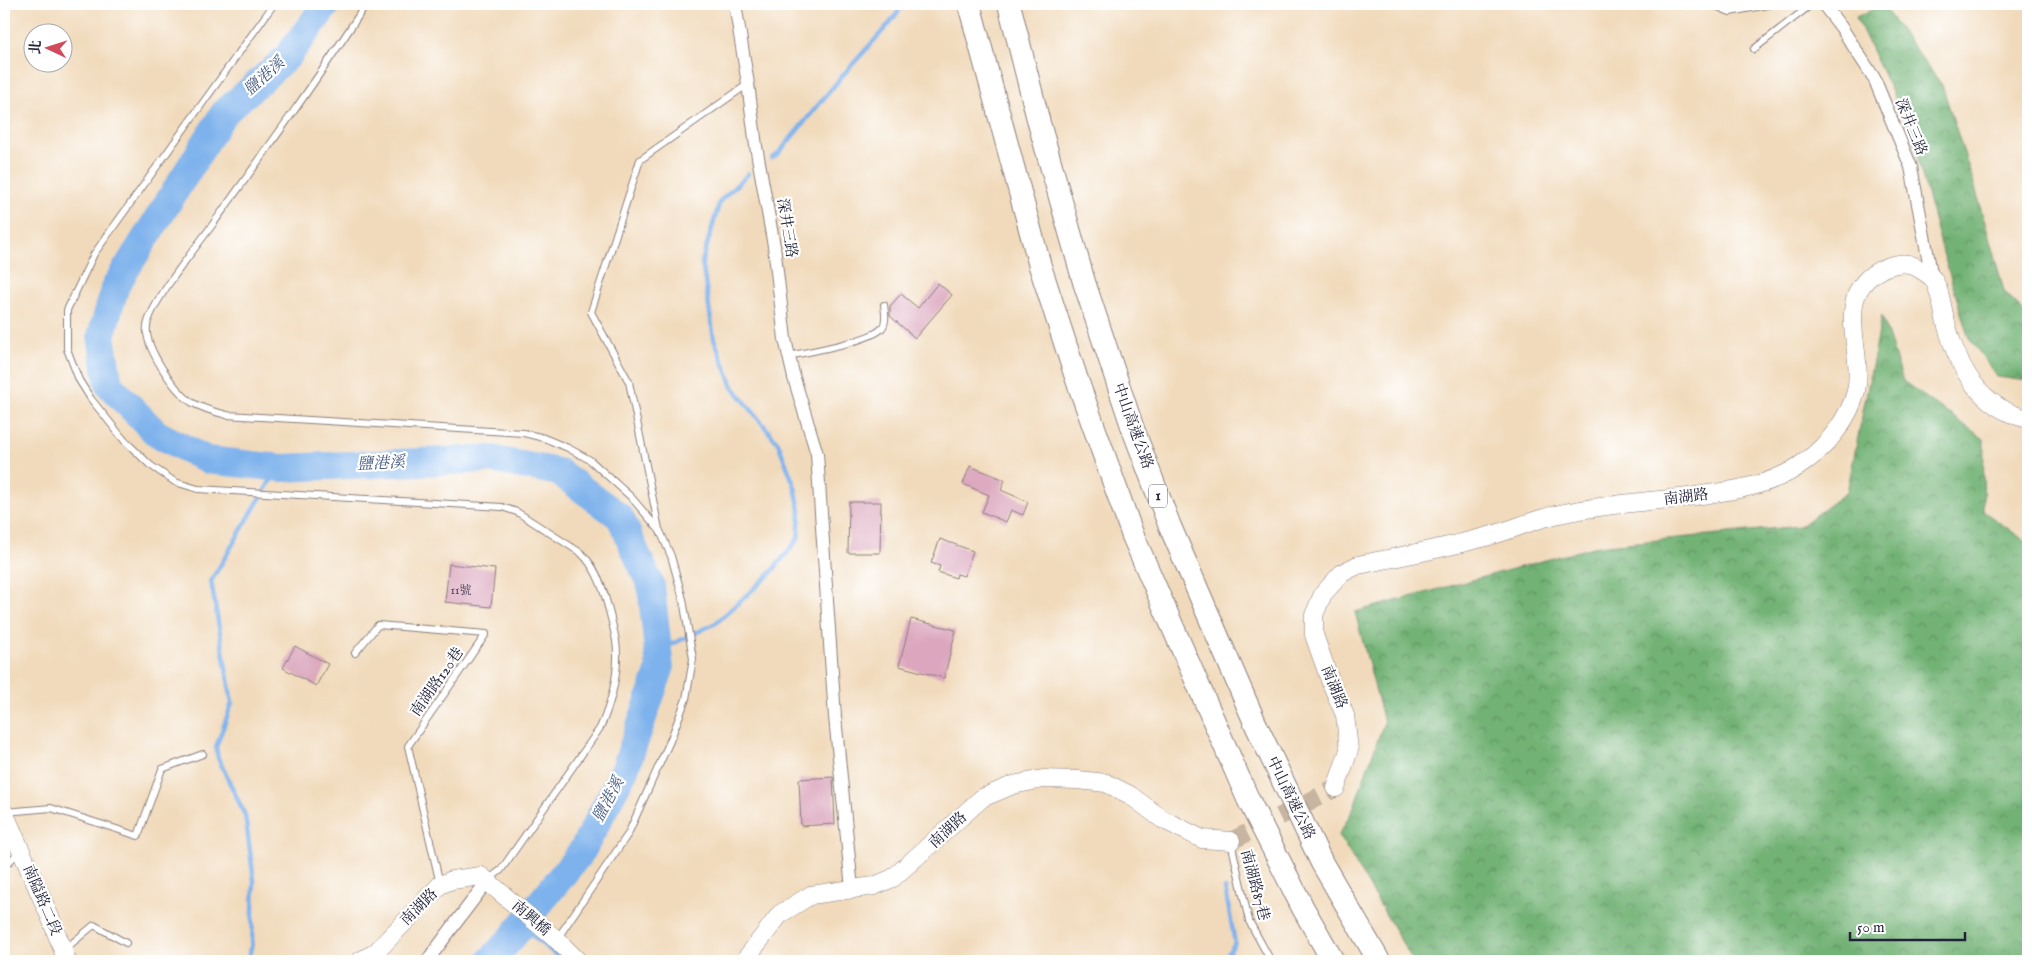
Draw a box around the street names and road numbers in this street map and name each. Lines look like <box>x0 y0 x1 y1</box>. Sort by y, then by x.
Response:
street label: 深井三路 <box>1891 96 1931 158</box>
street label: 深井三路 <box>773 197 801 259</box>
street label: 中山高速公路 <box>1109 380 1157 472</box>
road number: 1 <box>1149 484 1167 508</box>
street label: 南湖路 <box>1663 485 1709 509</box>
street label: 南湖路120巷 <box>406 644 468 720</box>
street label: 南湖路 <box>1317 663 1351 711</box>
street label: 中山高速公路 <box>1263 753 1319 843</box>
street label: 南湖路 <box>925 808 971 852</box>
street label: 南湖路87巷 <box>1236 847 1274 923</box>
street label: 南隘路二段 <box>19 862 65 938</box>
street label: 南湖路 <box>396 884 442 930</box>
street label: 南興橋 <box>508 896 554 940</box>

